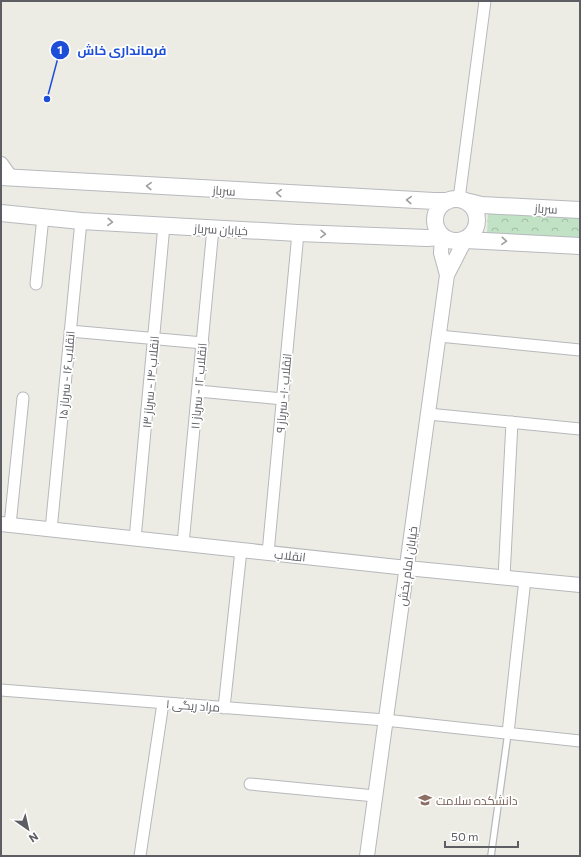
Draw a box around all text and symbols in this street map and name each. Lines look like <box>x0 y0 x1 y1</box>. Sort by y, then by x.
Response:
callout: فرمانداری خاش <box>50 38 175 63</box>
text: 1 <box>57 42 63 56</box>
text: فرمانداری خاش <box>78 42 166 58</box>
one-way arrow <box>146 182 152 190</box>
street label: سرباز <box>211 182 236 199</box>
one-way arrow <box>276 189 282 198</box>
one-way arrow <box>406 196 412 204</box>
street label: سرباز <box>533 200 558 217</box>
one-way arrow <box>107 218 113 227</box>
street label: خیابان سرباز <box>193 221 248 238</box>
one-way arrow <box>320 230 326 238</box>
one-way arrow <box>501 237 507 246</box>
street label: انقلاب ۱۶ - سرباز ۱۵ <box>55 330 78 420</box>
street label: انقلاب ۱۴ - سرباز ۱۳ <box>139 335 162 429</box>
street label: انقلاب ۱۲ - سرباز ۱۱ <box>187 342 210 430</box>
street label: انقلاب ۱۰- سرباز ۹ <box>273 353 294 433</box>
street label: خیابان امام بخش <box>394 525 422 607</box>
street label: انقلاب <box>273 546 306 565</box>
street label: مراد ریگی ۱ <box>165 696 220 715</box>
school or university icon: دانشکده سلامت <box>417 792 433 808</box>
place label: دانشکده سلامت <box>436 793 518 807</box>
north arrow <box>8 809 48 849</box>
scale bar <box>445 823 518 849</box>
text: 50 m <box>451 829 479 843</box>
text: N <box>27 830 41 845</box>

